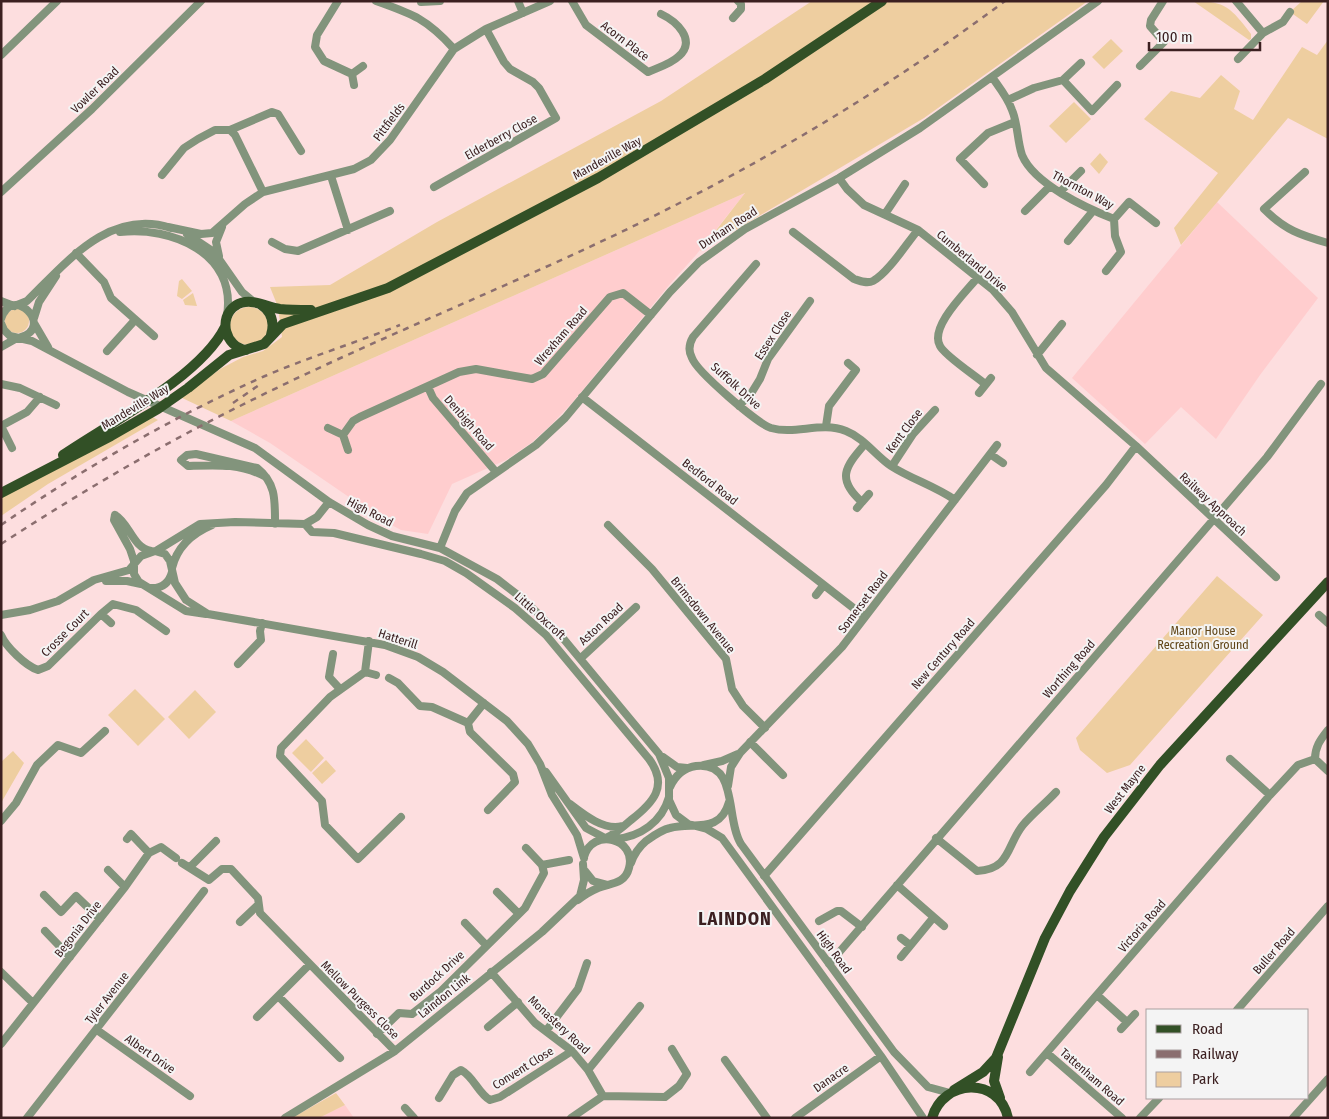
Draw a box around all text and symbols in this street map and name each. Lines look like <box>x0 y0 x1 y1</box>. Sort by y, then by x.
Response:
street label: Acorn Place <box>598 18 652 64</box>
scale bar <box>1149 20 1260 52</box>
text: 100 m <box>1156 28 1193 46</box>
street label: Vowler Road <box>68 64 122 116</box>
street label: Pittfields <box>370 100 408 144</box>
street label: Elderberry Close <box>462 111 540 163</box>
street label: Mandeville Way <box>570 133 644 183</box>
street label: Thornton Way <box>1050 168 1117 212</box>
street label: Durham Road <box>696 204 760 252</box>
street label: Cumberland Drive <box>934 227 1010 295</box>
street label: Wrexham Road <box>532 304 590 368</box>
street label: Essex Close <box>752 308 794 362</box>
street label: Suffolk Drive <box>708 360 764 412</box>
street label: Mandeville Way <box>99 381 172 433</box>
street label: Denbigh Road <box>441 393 497 453</box>
street label: Kent Close <box>883 406 925 456</box>
street label: Bedford Road <box>679 456 741 508</box>
street label: Railway Approach <box>1177 469 1249 539</box>
street label: High Road <box>345 494 395 530</box>
street label: Somerset Road <box>835 568 891 636</box>
street label: Brimsdown Avenue <box>668 574 738 656</box>
street label: Little Oxcroft <box>512 590 568 642</box>
street label: Aston Road <box>576 600 626 648</box>
street label: Crosse Court <box>38 606 92 660</box>
street label: New Century Road <box>908 616 978 692</box>
park label: Manor House Recreation Ground <box>1157 624 1249 652</box>
street label: Hatterill <box>377 626 419 652</box>
street label: Worthing Road <box>1040 637 1098 701</box>
street label: West Mayne <box>1101 762 1149 816</box>
street label: Victoria Road <box>1115 897 1169 955</box>
street label: Begonia Drive <box>52 898 104 960</box>
district label: LAINDON <box>698 908 772 930</box>
street label: Buller Road <box>1250 925 1298 977</box>
street label: High Road <box>814 928 854 976</box>
street label: Burdock Drive <box>407 948 467 1004</box>
street label: Mellow Purgess Close <box>318 958 402 1042</box>
street label: Tyler Avenue <box>82 969 132 1027</box>
street label: Laindon Link <box>415 971 473 1021</box>
street label: Monastery Road <box>525 993 593 1057</box>
legend <box>1146 1009 1309 1099</box>
text: Road <box>1192 1020 1223 1038</box>
street label: Albert Drive <box>122 1032 178 1076</box>
street label: Convent Close <box>490 1044 556 1092</box>
text: Railway <box>1192 1045 1239 1063</box>
street label: Tattenham Road <box>1057 1046 1127 1108</box>
street label: Danacre <box>811 1061 851 1095</box>
text: Park <box>1192 1070 1219 1088</box>

